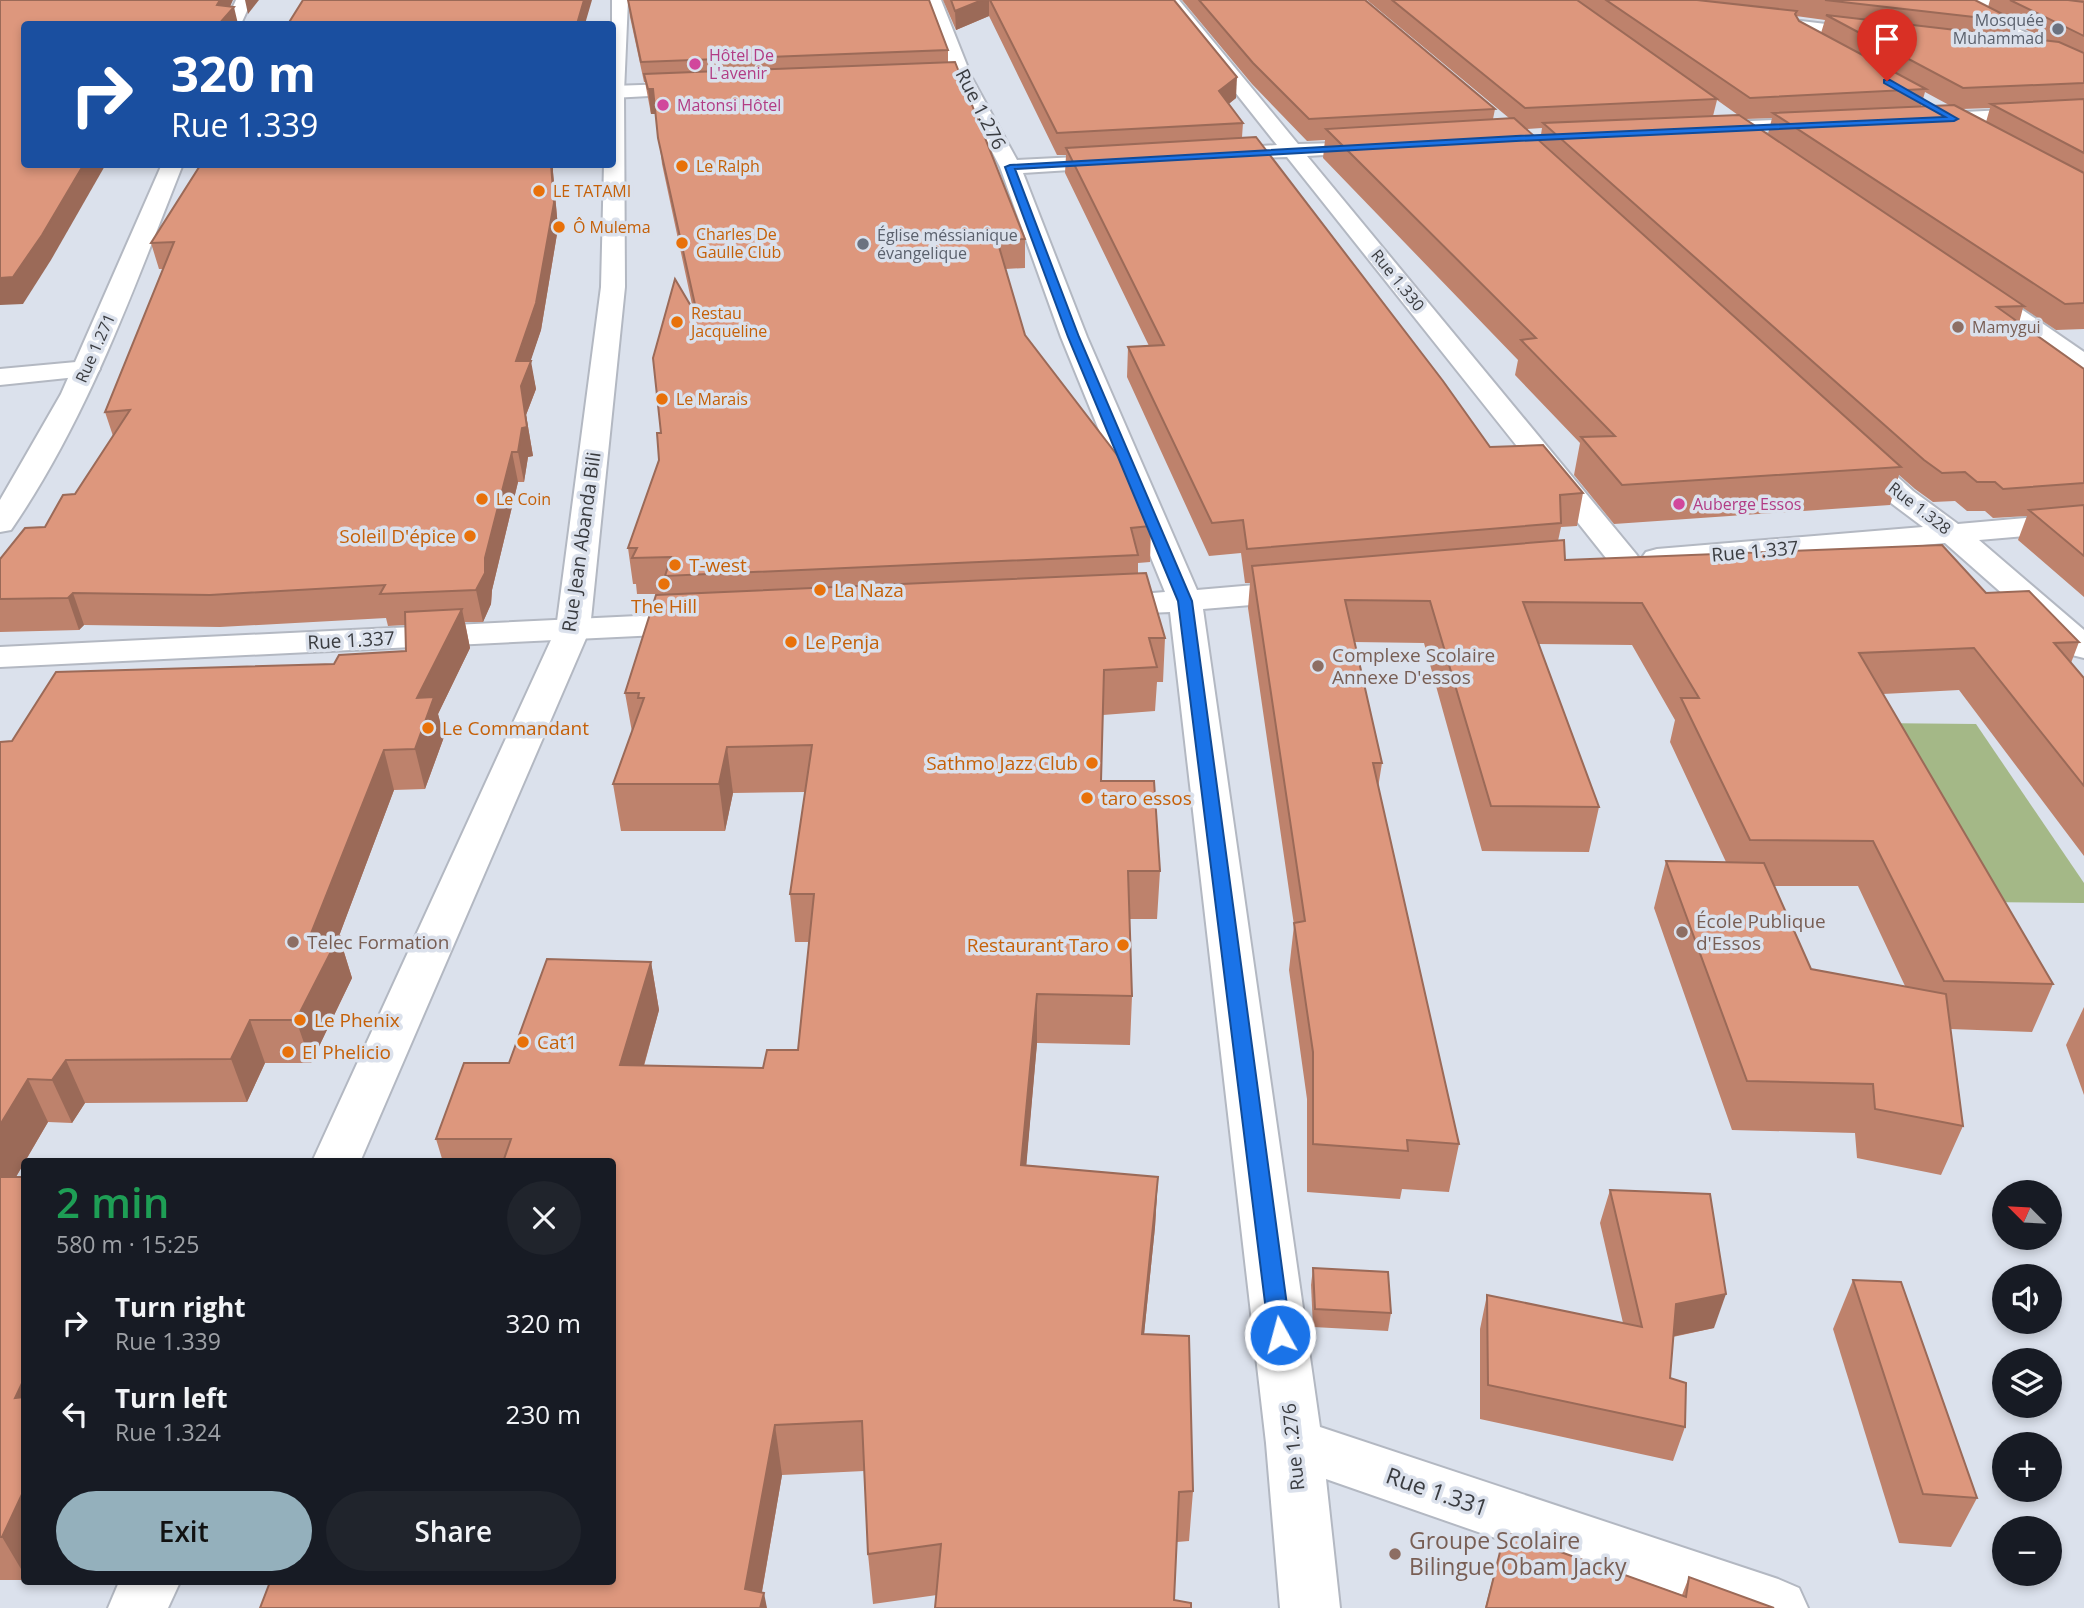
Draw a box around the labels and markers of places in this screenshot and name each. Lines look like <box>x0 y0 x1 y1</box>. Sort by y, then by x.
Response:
pin <box>1857 9 1917 81</box>
place label: Mosquée Muhammad <box>1953 9 2044 49</box>
marker: Mosquée Muhammad <box>2050 21 2066 37</box>
place label: Hôtel De L'avenir <box>709 44 774 84</box>
marker: Hôtel De L'avenir <box>687 56 703 72</box>
place label: Matonsi Hôtel <box>677 94 781 116</box>
marker: Matonsi Hôtel <box>655 97 671 113</box>
place label: Le Ralph <box>696 155 760 177</box>
marker: Le Ralph <box>674 158 690 174</box>
place label: LE TATAMI <box>553 180 631 202</box>
marker: LE TATAMI <box>531 183 547 199</box>
place label: Ô Mulema <box>573 216 651 238</box>
marker: Ô Mulema <box>551 219 567 235</box>
place label: Charles De Gaulle Club <box>696 223 781 263</box>
place label: Église méssianique évangelique <box>877 224 1018 264</box>
marker: Charles De Gaulle Club <box>674 235 690 251</box>
marker: Église méssianique évangelique <box>855 236 871 252</box>
place label: Restau Jacqueline <box>689 302 767 342</box>
marker: Restau Jacqueline <box>669 314 685 330</box>
place label: Mamygui <box>1972 316 2041 338</box>
marker: Mamygui <box>1950 319 1966 335</box>
place label: Le Marais <box>676 388 748 410</box>
marker: Le Marais <box>654 391 670 407</box>
place label: Le Coin <box>496 488 551 510</box>
marker: Le Coin <box>474 491 490 507</box>
place label: Auberge Essos <box>1693 493 1801 515</box>
marker: Auberge Essos <box>1671 496 1687 512</box>
place label: Soleil D'épice <box>339 523 456 549</box>
marker: Soleil D'épice <box>462 528 478 544</box>
place label: T-west <box>689 552 747 578</box>
marker: T-west <box>667 557 683 573</box>
marker: The Hill <box>656 576 672 592</box>
place label: La Naza <box>834 577 904 603</box>
marker: La Naza <box>812 582 828 598</box>
place label: The Hill <box>631 593 697 619</box>
place label: Le Penja <box>805 629 880 655</box>
marker: Le Penja <box>783 634 799 650</box>
place label: Complexe Scolaire Annexe D'essos <box>1332 642 1495 690</box>
marker: Complexe Scolaire Annexe D'essos <box>1310 658 1326 674</box>
place label: Le Commandant <box>442 715 589 741</box>
marker: Le Commandant <box>420 720 436 736</box>
place label: Sathmo Jazz Club <box>926 750 1078 776</box>
marker: Sathmo Jazz Club <box>1084 755 1100 771</box>
place label: taro essos <box>1101 785 1192 811</box>
marker: taro essos <box>1079 790 1095 806</box>
place label: École Publique d'Essos <box>1696 908 1826 956</box>
marker: École Publique d'Essos <box>1674 924 1690 940</box>
place label: Telec Formation <box>307 929 449 955</box>
place label: Restaurant Taro <box>967 932 1109 958</box>
marker: Telec Formation <box>285 934 301 950</box>
marker: Restaurant Taro <box>1115 937 1131 953</box>
place label: Le Phenix <box>314 1007 400 1033</box>
marker: Le Phenix <box>292 1012 308 1028</box>
place label: Cat1 <box>537 1029 577 1055</box>
marker: Cat1 <box>515 1034 531 1050</box>
place label: El Phelicio <box>302 1039 391 1065</box>
marker: El Phelicio <box>280 1044 296 1060</box>
place label: Groupe Scolaire Bilingue Obam Jacky <box>1409 1524 1627 1582</box>
marker: Groupe Scolaire Bilingue Obam Jacky <box>1387 1546 1403 1562</box>

